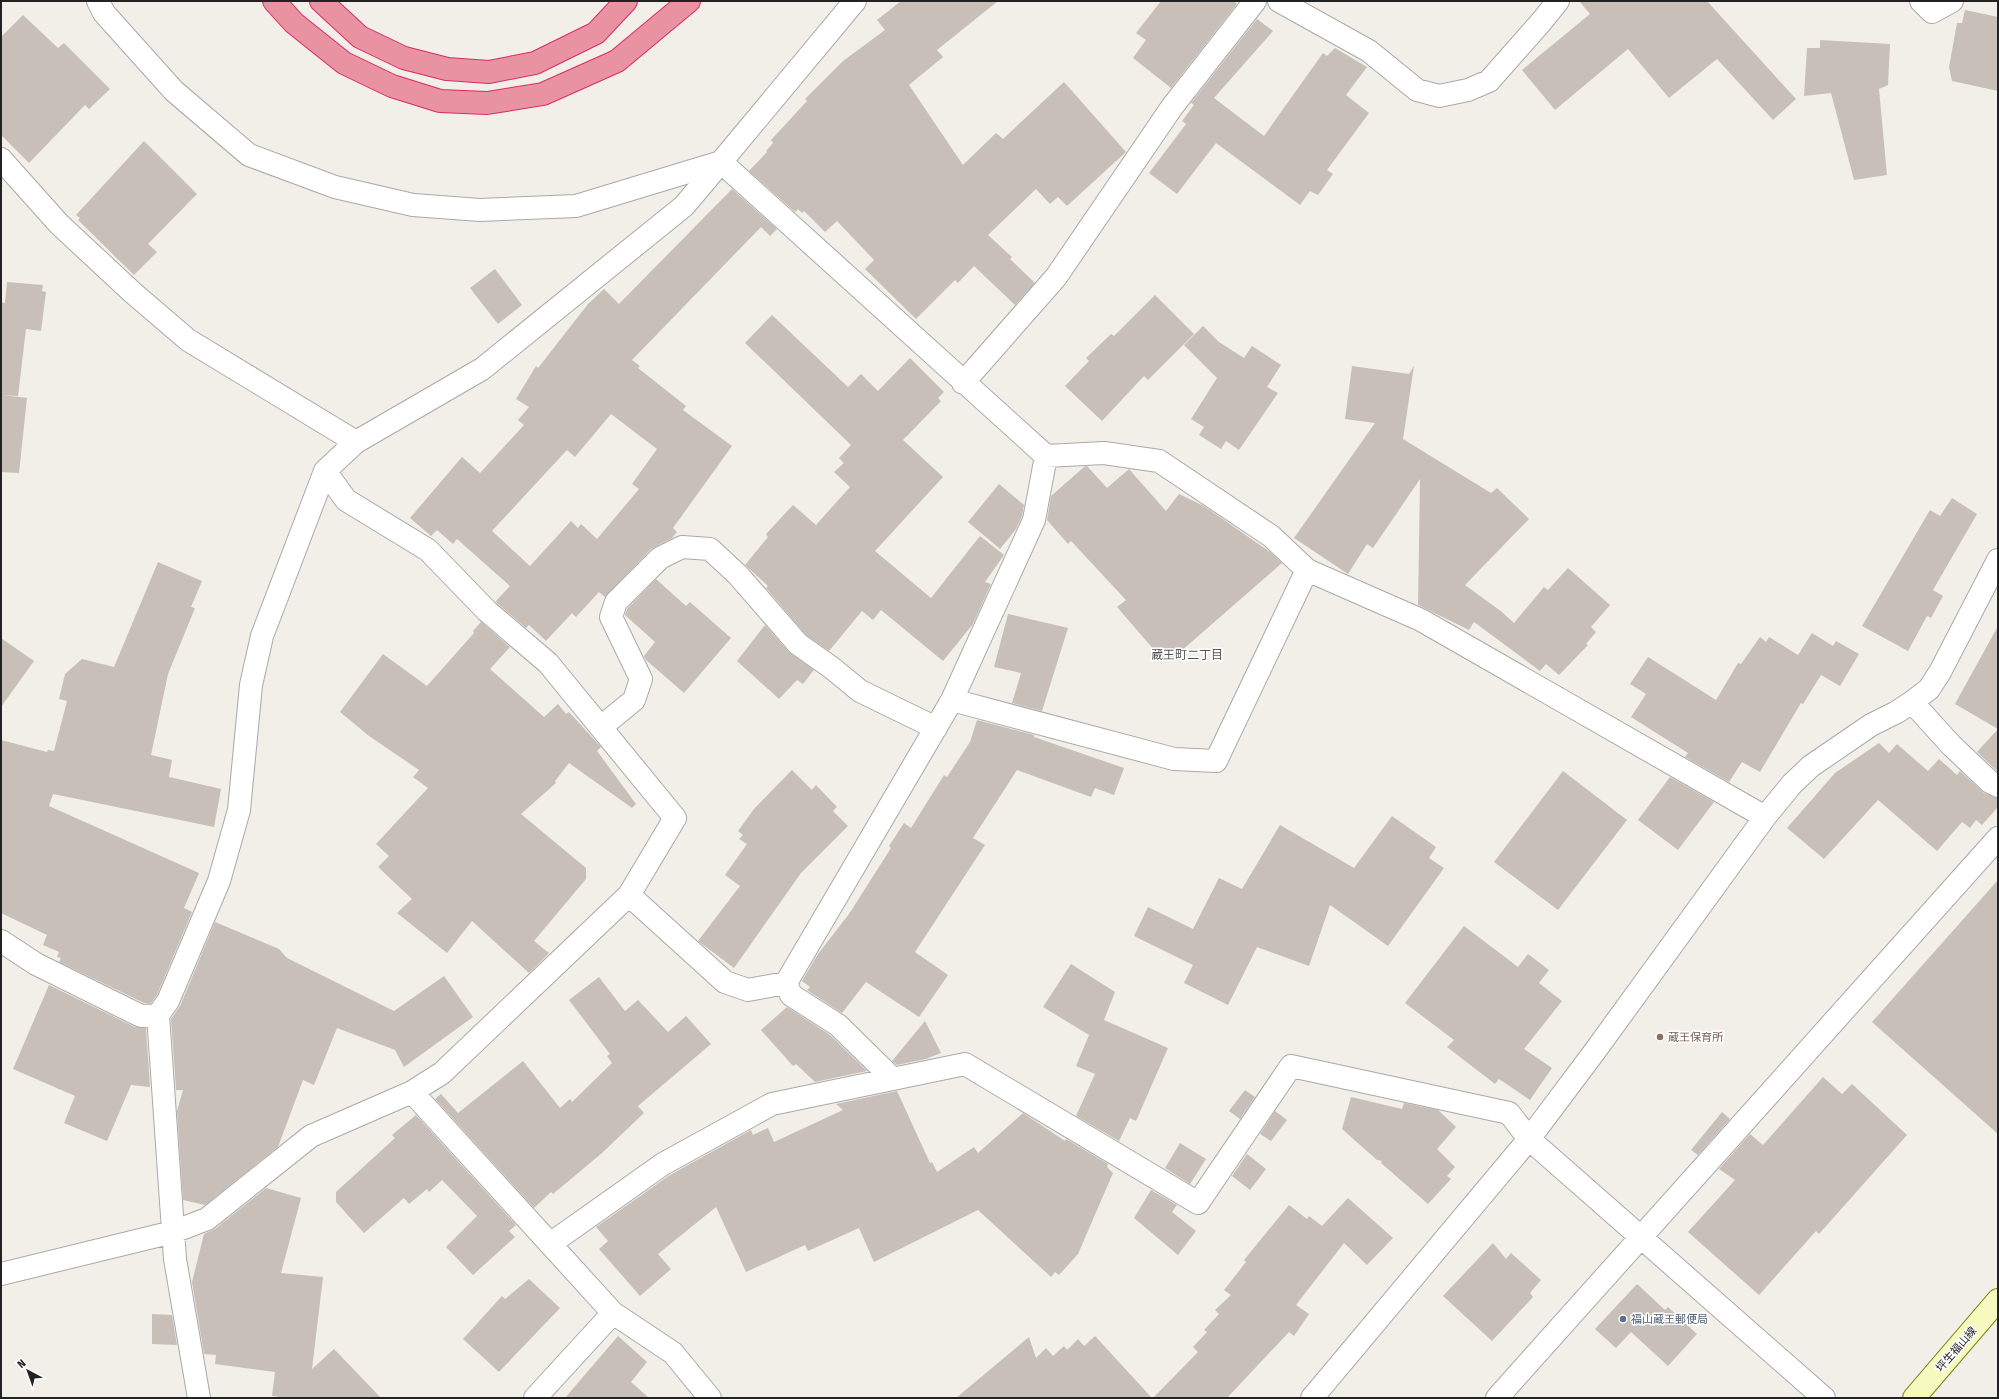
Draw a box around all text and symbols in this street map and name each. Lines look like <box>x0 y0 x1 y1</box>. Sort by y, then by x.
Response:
district label: 蔵王町二丁目 <box>1151 648 1223 662</box>
place label: 蔵王保育所 <box>1668 1031 1724 1044</box>
marker: 蔵王保育所 <box>1655 1032 1665 1042</box>
place label: 福山蔵王郵便局 <box>1631 1313 1708 1326</box>
marker: 福山蔵王郵便局 <box>1618 1314 1628 1324</box>
street label: 坪生福山線 <box>1933 1324 1979 1374</box>
north arrow <box>8 1351 48 1391</box>
text: N <box>15 1357 29 1371</box>

